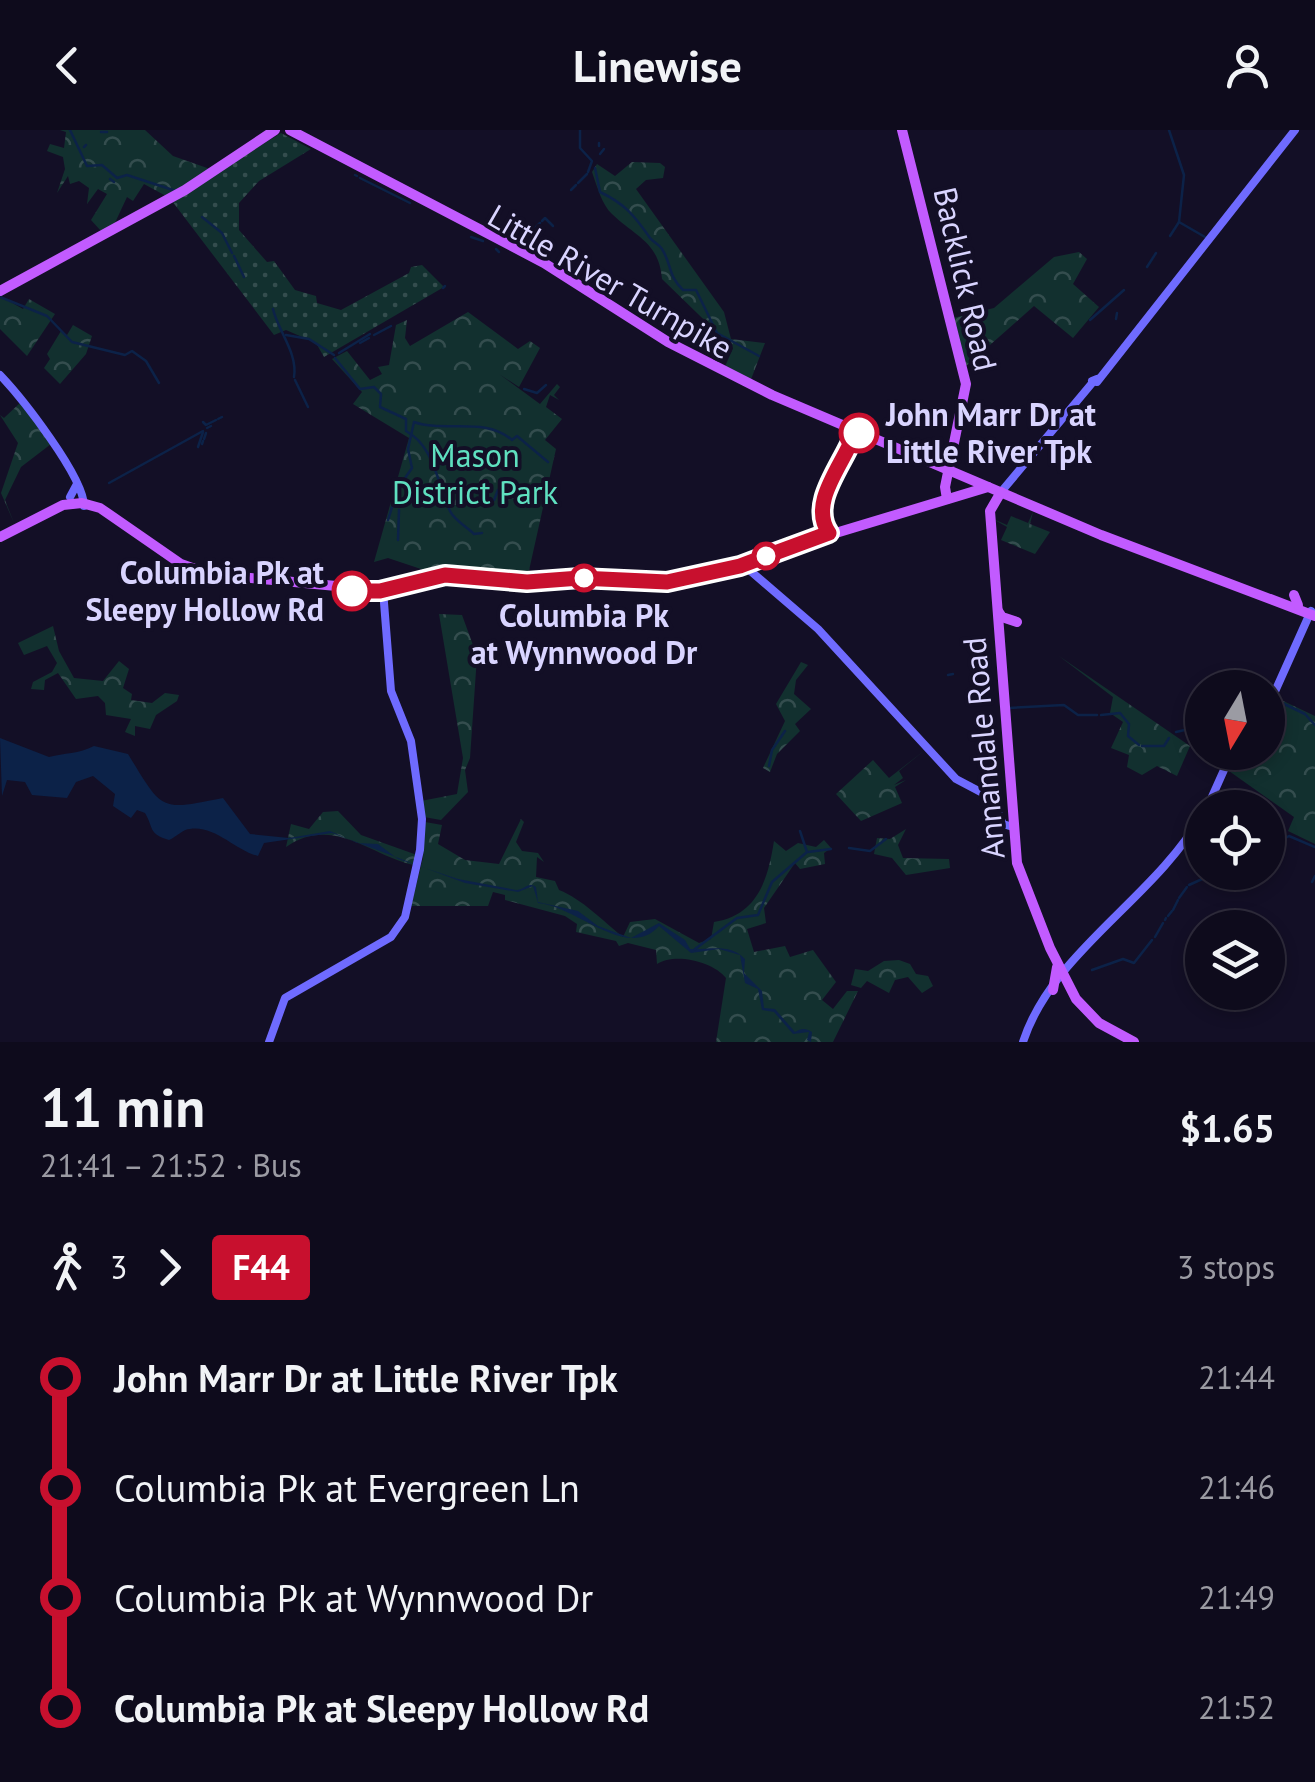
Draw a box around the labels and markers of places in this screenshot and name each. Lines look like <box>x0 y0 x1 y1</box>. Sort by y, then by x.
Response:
place label: John Marr Dr at Little River Tpk <box>885 393 1097 472</box>
marker: John Marr Dr at Little River Tpk <box>840 414 878 452</box>
unlabelled marker <box>753 543 779 569</box>
place label: Columbia Pk at Sleepy Hollow Rd <box>86 551 325 630</box>
marker: Columbia Pk at Wynnwood Dr <box>571 565 597 591</box>
marker: Columbia Pk at Sleepy Hollow Rd <box>333 572 371 610</box>
place label: Columbia Pk at Wynnwood Dr <box>471 594 698 673</box>

